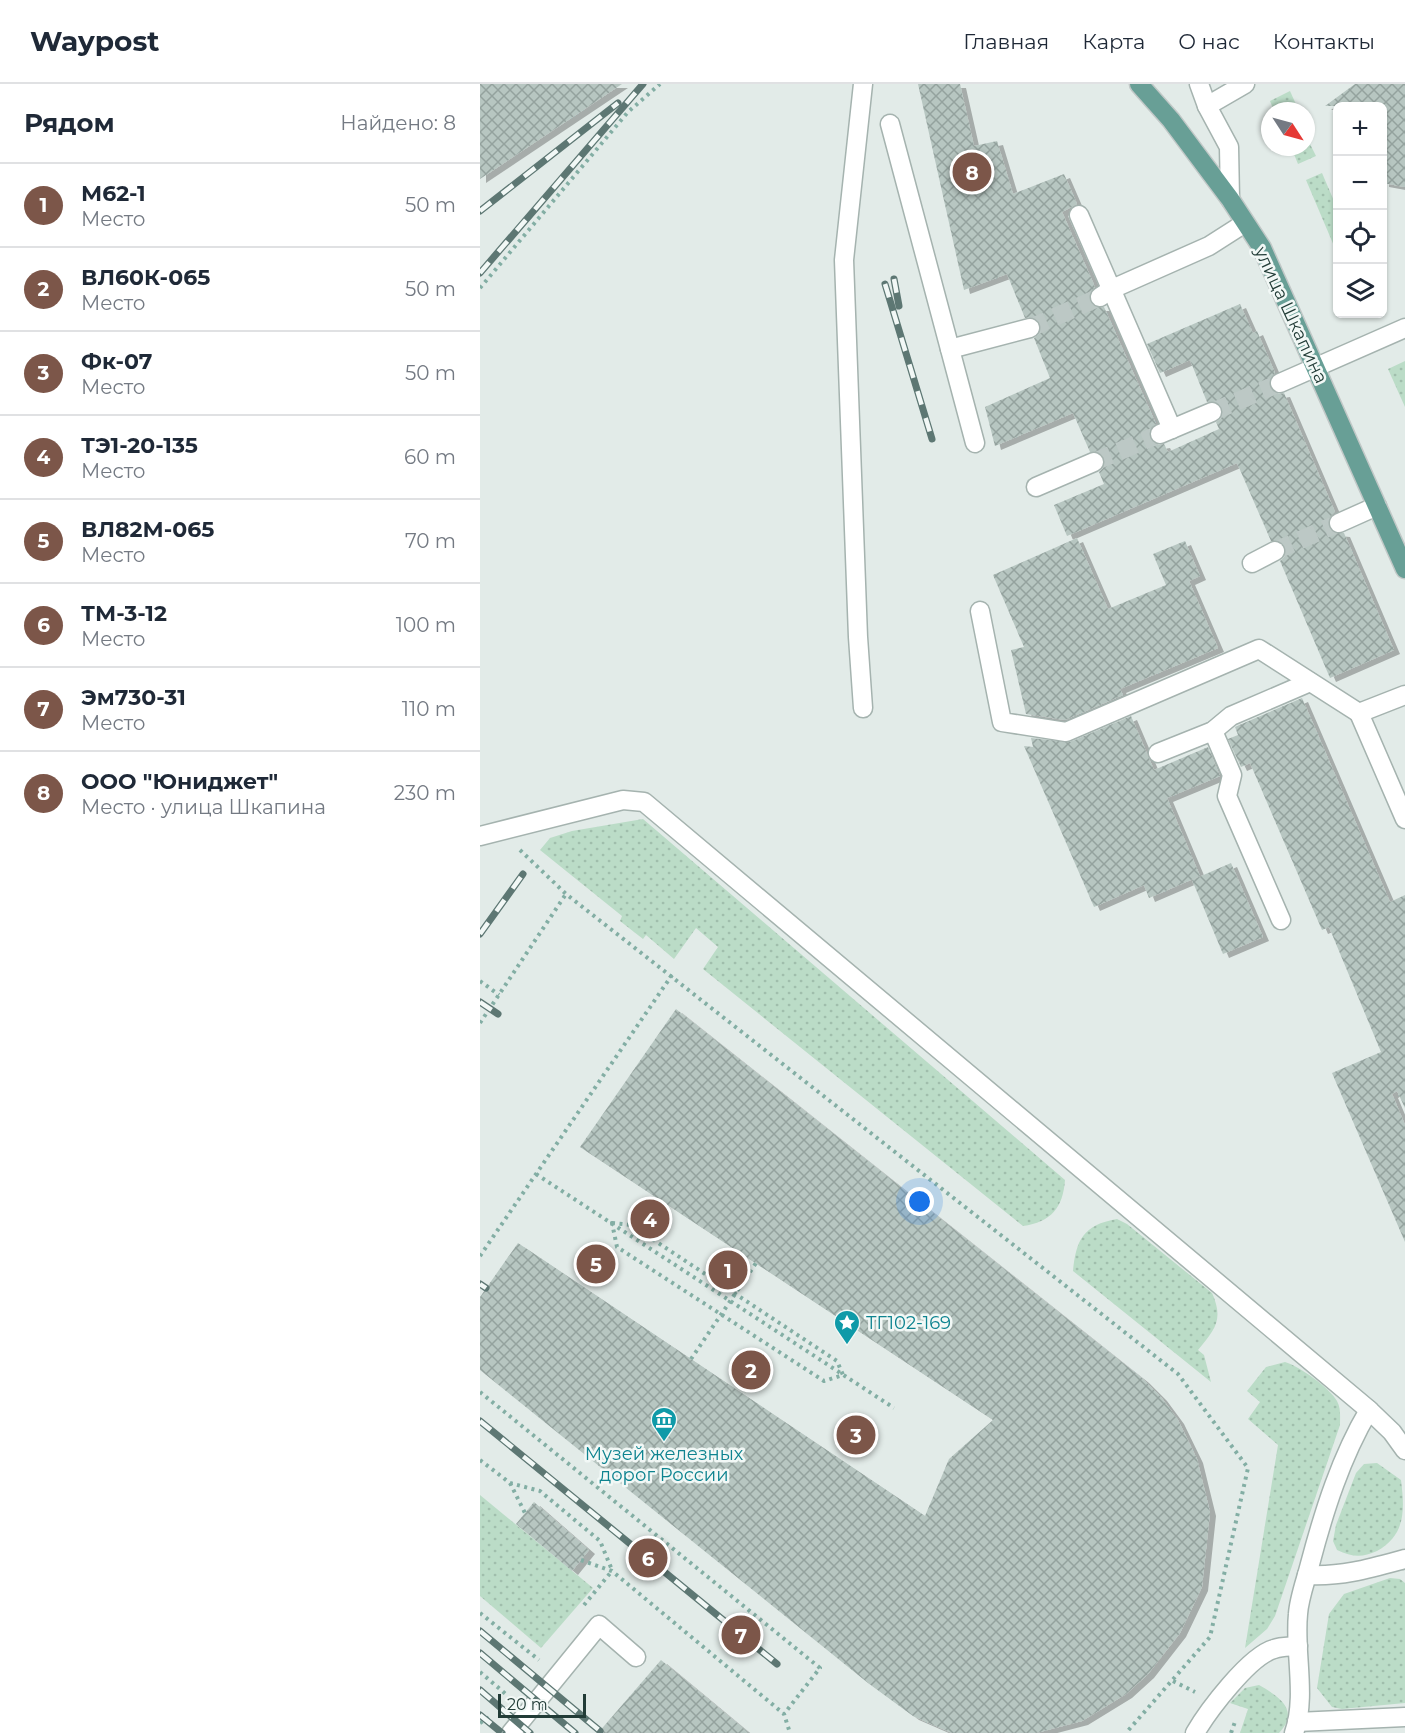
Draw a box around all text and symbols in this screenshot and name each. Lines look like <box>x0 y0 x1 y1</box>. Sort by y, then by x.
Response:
text: Waypost <box>30 24 160 58</box>
text: Главная <box>963 29 1049 54</box>
text: Карта <box>1082 29 1145 54</box>
text: О нас <box>1178 29 1240 54</box>
text: Контакты <box>1273 29 1375 54</box>
north arrow <box>1261 102 1315 156</box>
map controls <box>1333 102 1387 318</box>
button: + <box>1333 102 1387 156</box>
text: Рядом <box>24 107 115 139</box>
text: Найдено: 8 <box>340 111 456 135</box>
pin: 8 <box>952 150 992 194</box>
button: − <box>1333 156 1387 210</box>
text: М62-1 <box>81 180 146 207</box>
text: 1 <box>40 193 47 217</box>
text: 50 m <box>405 193 456 217</box>
text: Место <box>81 207 145 231</box>
button: locate <box>1333 210 1387 264</box>
street label: улица Шкапина <box>1249 242 1332 387</box>
text: ВЛ60К-065 <box>81 264 210 291</box>
button: layers <box>1333 264 1387 318</box>
text: 2 <box>38 277 49 301</box>
text: 50 m <box>405 277 456 301</box>
text: Место <box>81 291 145 315</box>
text: Фк-07 <box>81 348 153 375</box>
text: 3 <box>38 361 49 385</box>
text: 50 m <box>405 361 456 385</box>
text: Место <box>81 375 145 399</box>
text: ТЭ1-20-135 <box>81 432 198 459</box>
text: 4 <box>37 445 50 469</box>
text: 60 m <box>404 445 456 469</box>
text: Место <box>81 459 145 483</box>
text: ВЛ82М-065 <box>81 516 214 543</box>
text: 5 <box>38 529 49 553</box>
text: 70 m <box>405 529 456 553</box>
text: Место <box>81 543 145 567</box>
text: ТМ-3-12 <box>81 600 167 627</box>
text: 6 <box>37 613 50 637</box>
text: 100 m <box>396 613 456 637</box>
text: Место <box>81 627 145 651</box>
text: Эм730-31 <box>81 684 186 711</box>
text: 7 <box>37 697 50 721</box>
text: 110 m <box>402 697 456 721</box>
text: Место <box>81 711 145 735</box>
text: ООО "Юниджет" <box>81 768 278 795</box>
text: 8 <box>37 781 50 805</box>
text: 230 m <box>394 781 456 805</box>
text: Место · улица Шкапина <box>81 795 326 819</box>
your location <box>905 1187 934 1216</box>
pin: 4 <box>630 1196 670 1242</box>
pin: 5 <box>576 1242 616 1286</box>
pin: 1 <box>708 1248 748 1292</box>
place icon: ТГ102-169 <box>832 1308 862 1346</box>
place label: ТГ102-169 <box>866 1312 951 1334</box>
pin: 2 <box>732 1348 770 1392</box>
museum icon: Музей железных дорог России <box>649 1405 679 1443</box>
pin: 3 <box>836 1412 875 1458</box>
place label: Музей железных дорог России <box>585 1443 744 1486</box>
pin: 6 <box>628 1536 668 1580</box>
pin: 7 <box>722 1612 760 1658</box>
scale bar <box>498 1691 586 1718</box>
text: 20 m <box>507 1695 548 1714</box>

